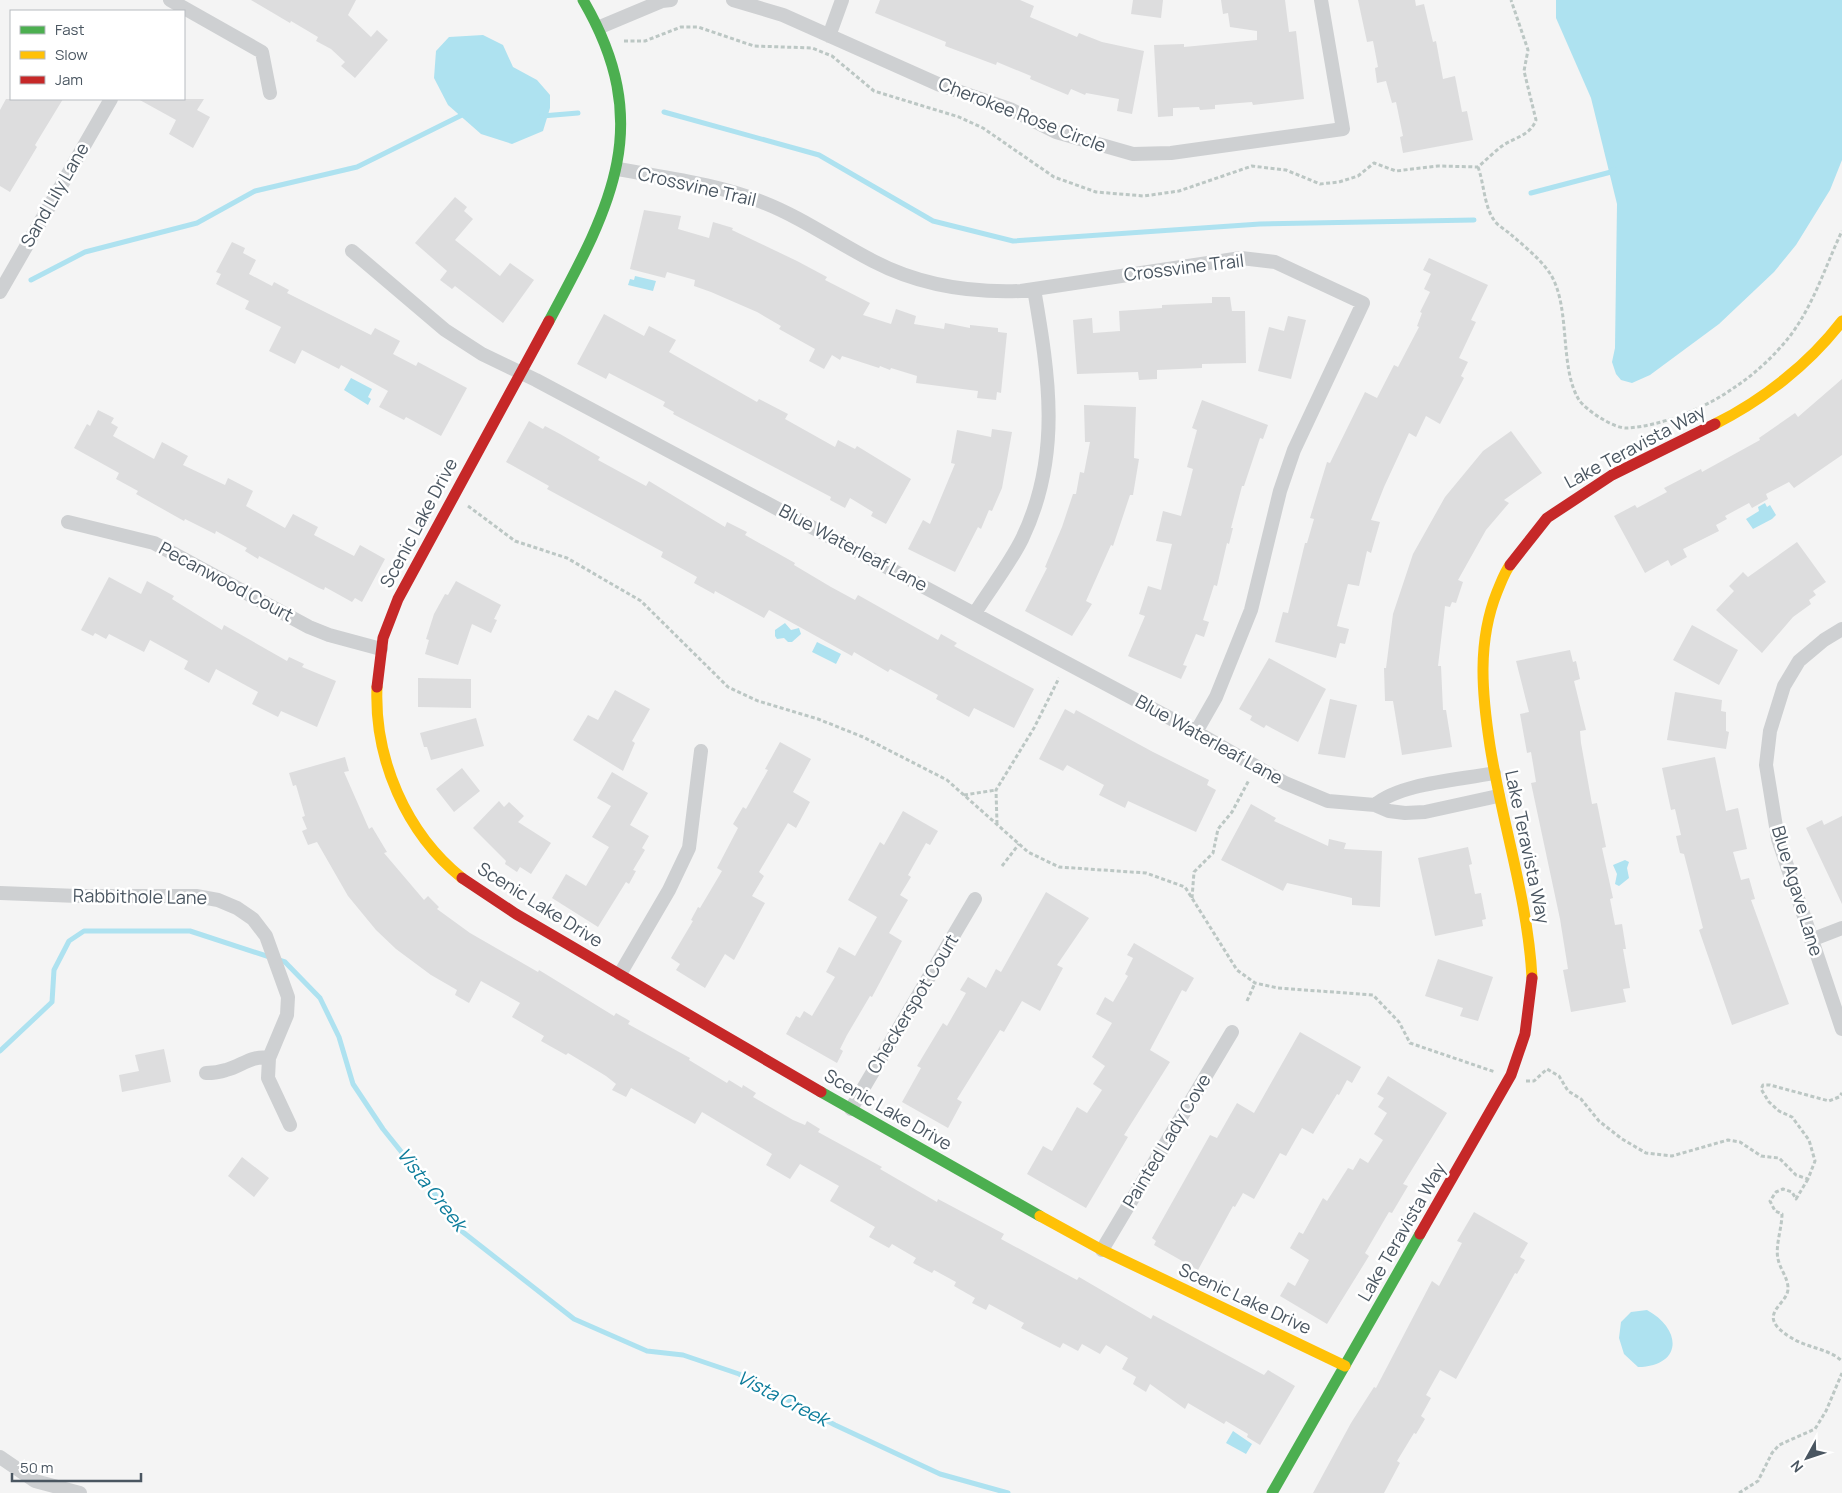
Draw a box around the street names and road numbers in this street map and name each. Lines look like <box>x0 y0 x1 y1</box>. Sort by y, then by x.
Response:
street label: Cherokee Rose Circle <box>935 71 1110 157</box>
street label: Sand Lily Lane <box>14 138 94 251</box>
street label: Crossvine Trail <box>636 161 759 211</box>
street label: Crossvine Trail <box>1122 248 1245 286</box>
street label: Lake Teravista Way <box>1560 399 1710 493</box>
street label: Scenic Lake Drive <box>374 453 462 592</box>
street label: Blue Waterleaf Lane <box>775 498 932 596</box>
street label: Pecanwood Court <box>155 536 298 627</box>
street label: Blue Waterleaf Lane <box>1132 689 1287 790</box>
street label: Lake Teravista Way <box>1500 768 1556 926</box>
street label: Blue Agave Lane <box>1767 823 1829 959</box>
street label: Scenic Lake Drive <box>473 856 608 952</box>
street label: Rabbithole Lane <box>73 883 207 909</box>
street label: Checkerspot Court <box>861 929 963 1078</box>
street label: Scenic Lake Drive <box>820 1063 957 1155</box>
street label: Painted Lady Cove <box>1117 1069 1216 1212</box>
street label: Lake Teravista Way <box>1352 1157 1451 1305</box>
street label: Scenic Lake Drive <box>1175 1257 1316 1339</box>

